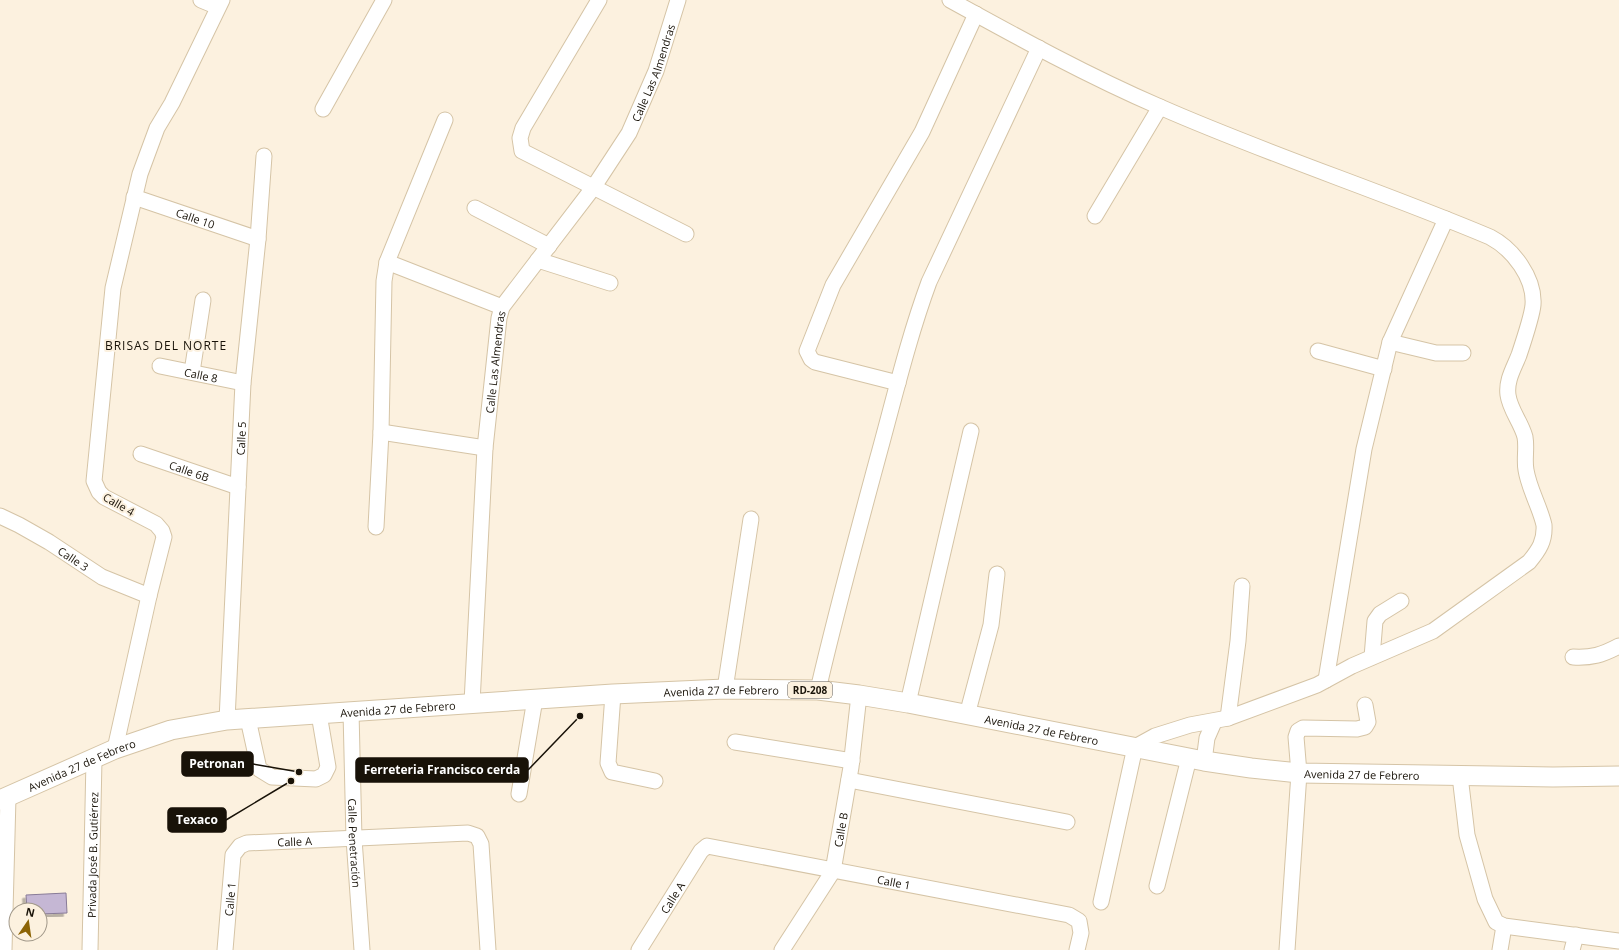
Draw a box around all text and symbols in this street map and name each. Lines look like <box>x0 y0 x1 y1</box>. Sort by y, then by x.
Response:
street label: Calle Las Almendras <box>627 22 678 124</box>
street label: Calle 10 <box>174 204 217 231</box>
street label: Calle Las Almendras <box>481 309 508 414</box>
district label: BRISAS DEL NORTE <box>105 337 227 354</box>
street label: Calle 8 <box>183 364 219 385</box>
street label: Calle 5 <box>232 421 249 456</box>
street label: Calle 6B <box>167 457 211 484</box>
street label: Calle 4 <box>101 489 138 519</box>
street label: Calle 3 <box>55 543 92 574</box>
street label: Avenida 27 de Febrero <box>663 681 779 699</box>
road number: RD-208 <box>788 682 832 698</box>
street label: Avenida 27 de Febrero <box>340 697 456 720</box>
street label: Avenida 27 de Febrero <box>984 711 1100 748</box>
street label: Avenida 27 de Febrero <box>25 735 138 794</box>
callout: Petronan <box>182 752 253 776</box>
text: Petronan <box>189 755 245 772</box>
callout: Ferreteria Francisco cerda <box>356 758 528 782</box>
text: Ferreteria Francisco cerda <box>364 761 520 778</box>
street label: Avenida 27 de Febrero <box>1304 766 1420 782</box>
street label: Privada José B. Gutiérrez <box>83 792 101 918</box>
street label: Calle Penetración <box>346 798 365 888</box>
callout: Texaco <box>168 808 226 832</box>
text: Texaco <box>176 811 218 828</box>
street label: Calle B <box>830 811 851 848</box>
street label: Calle A <box>277 833 312 849</box>
street label: Calle 1 <box>876 871 912 892</box>
street label: Calle A <box>656 879 687 916</box>
street label: Calle 1 <box>220 882 238 917</box>
north arrow <box>8 902 48 942</box>
text: N <box>24 903 36 920</box>

